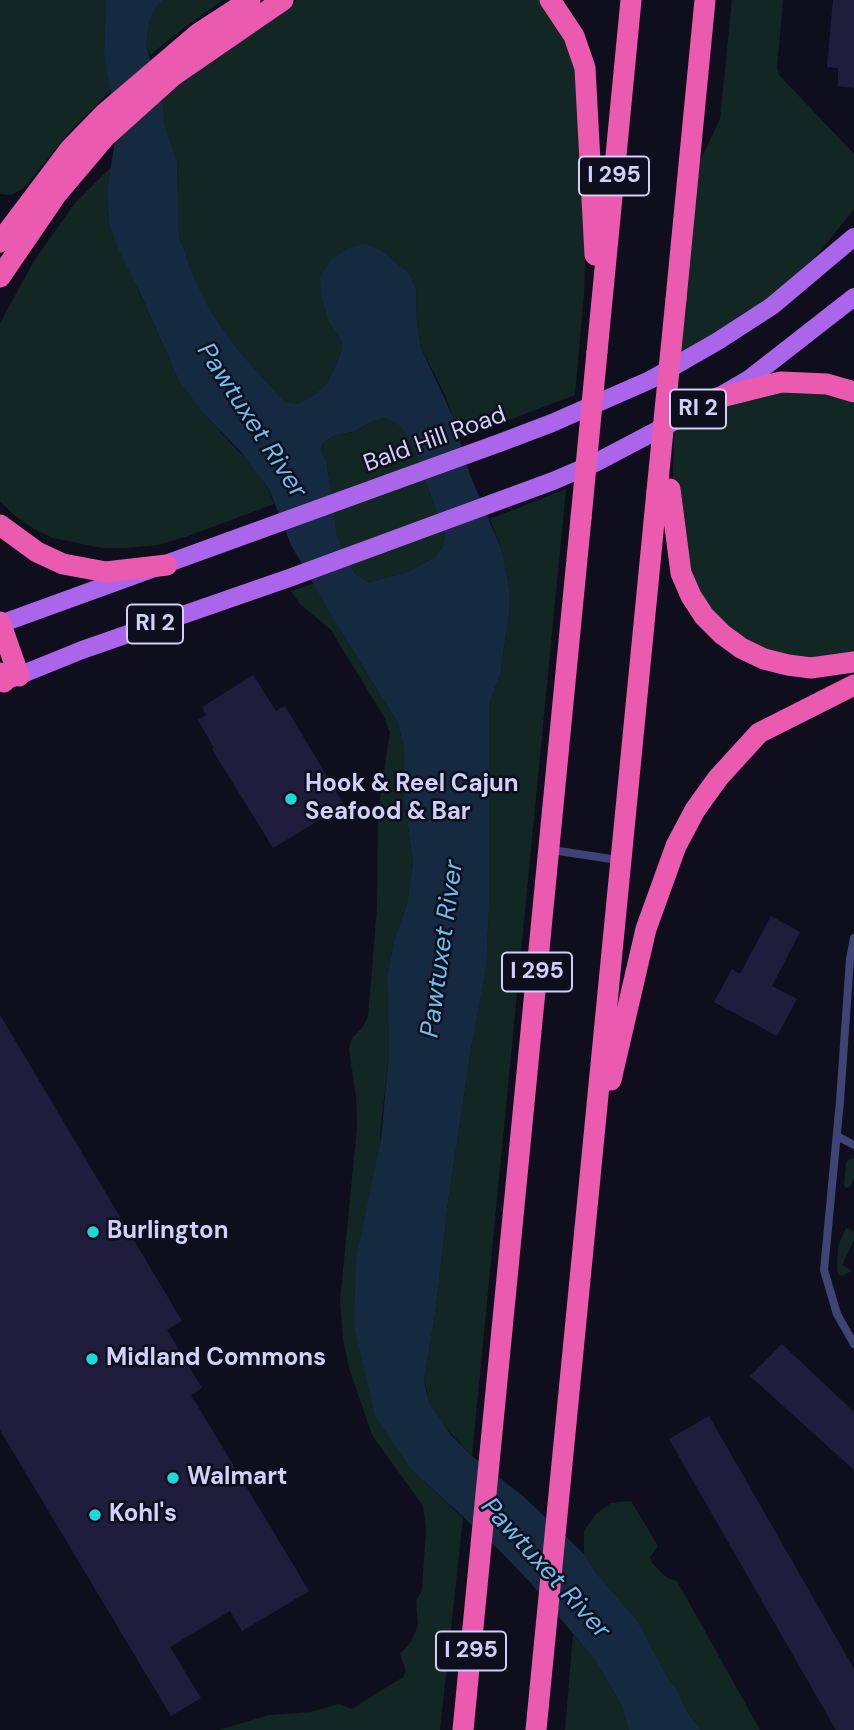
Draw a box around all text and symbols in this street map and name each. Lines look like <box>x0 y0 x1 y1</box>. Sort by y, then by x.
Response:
road number: I 295 <box>579 156 649 196</box>
water label: Pawtuxet River <box>189 338 313 504</box>
road number: RI 2 <box>670 390 726 428</box>
street label: Bald Hill Road <box>360 401 510 479</box>
road number: RI 2 <box>127 604 183 644</box>
place label: Hook & Reel Cajun Seafood & Bar <box>305 771 519 827</box>
marker: Hook & Reel Cajun Seafood & Bar <box>283 791 299 807</box>
water label: Pawtuxet River <box>415 858 471 1040</box>
road number: I 295 <box>502 953 572 992</box>
place label: Burlington <box>107 1218 229 1246</box>
marker: Burlington <box>85 1224 101 1240</box>
place label: Midland Commons <box>106 1345 326 1373</box>
marker: Midland Commons <box>84 1351 100 1367</box>
place label: Walmart <box>187 1464 287 1492</box>
marker: Walmart <box>165 1470 181 1486</box>
water label: Pawtuxet River <box>474 1492 616 1646</box>
place label: Kohl's <box>109 1501 177 1529</box>
marker: Kohl's <box>87 1507 103 1523</box>
road number: I 295 <box>436 1632 506 1670</box>

